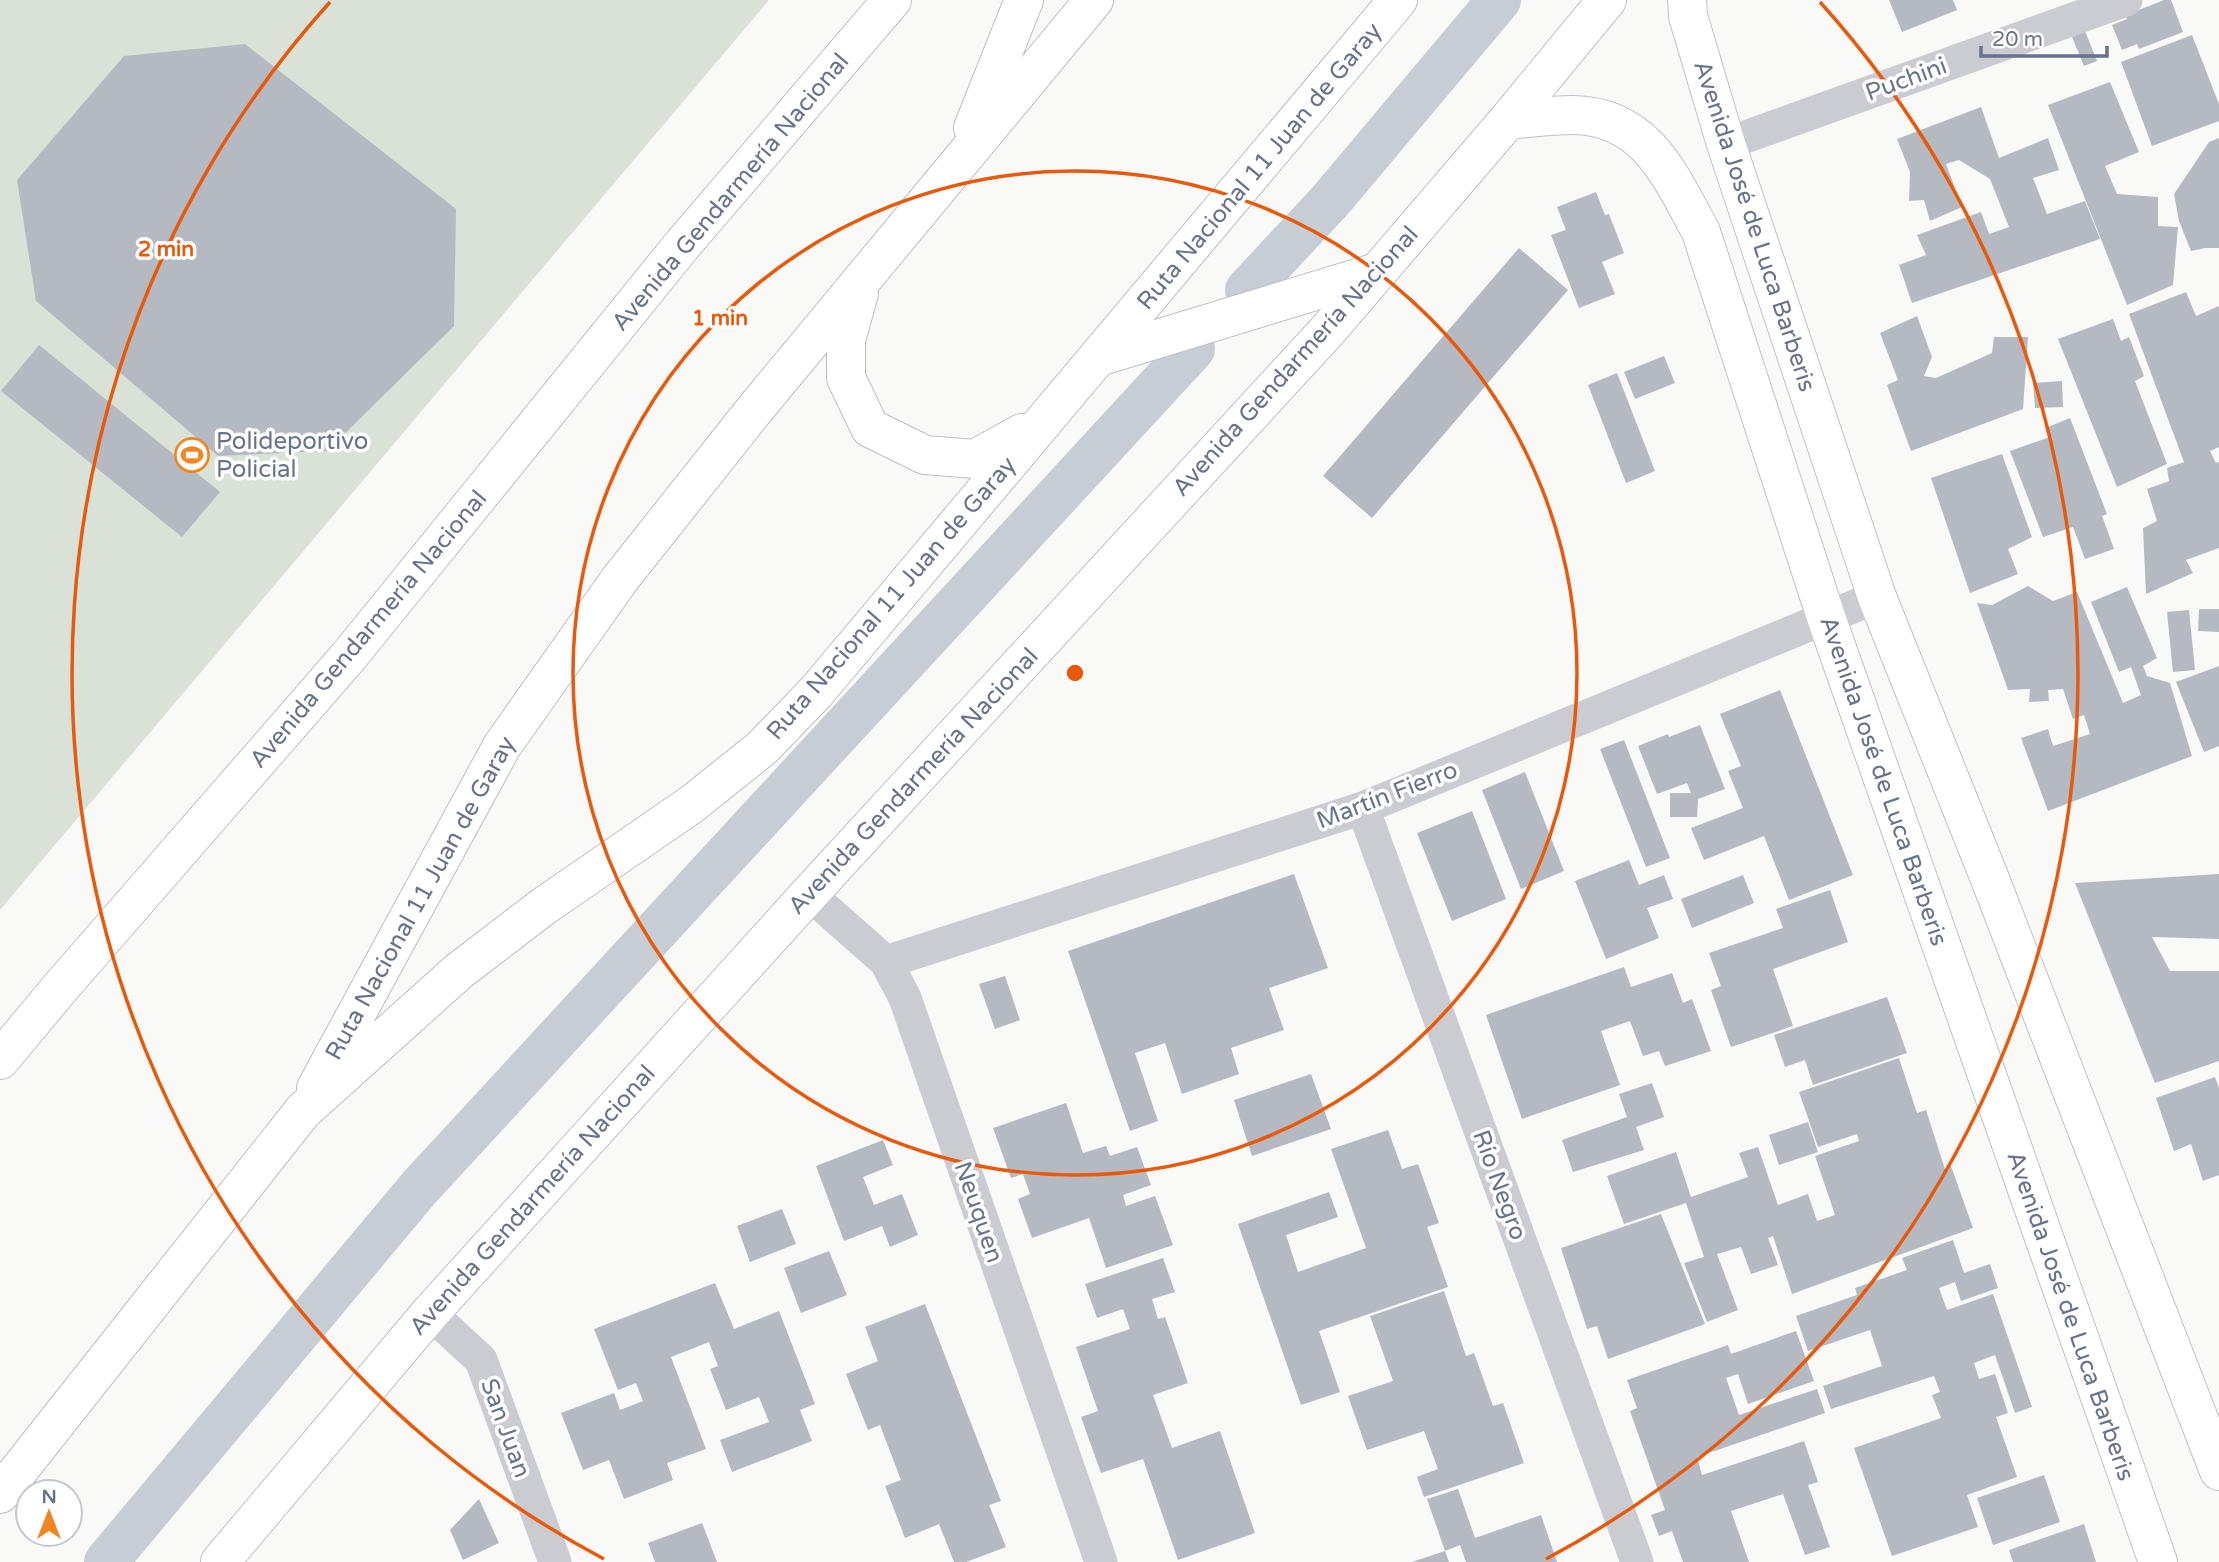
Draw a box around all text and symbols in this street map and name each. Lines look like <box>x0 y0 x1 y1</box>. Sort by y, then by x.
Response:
scale bar <box>1981 14 2107 58</box>
street label: Ruta Nacional 11 Juan de Garay <box>1131 17 1388 316</box>
text: 20 m <box>1992 27 2043 52</box>
street label: Avenida Gendarmería Nacional <box>606 48 855 337</box>
street label: Puchini <box>1861 51 1951 108</box>
street label: Avenida José de Luca Barberis <box>1687 57 1822 395</box>
street label: Avenida Gendarmería Nacional <box>1166 220 1424 502</box>
text: 2 min <box>138 237 194 262</box>
text: 1 min <box>692 306 748 331</box>
place label: Polideportivo Policial <box>216 427 368 484</box>
sports icon: Polideportivo Policial <box>173 436 211 474</box>
street label: Ruta Nacional 11 Juan de Garay <box>761 451 1022 746</box>
street label: Avenida Gendarmería Nacional <box>244 485 493 774</box>
street label: Avenida José de Luca Barberis <box>1813 613 1954 950</box>
street label: Avenida Gendarmería Nacional <box>782 642 1045 921</box>
centre of rings <box>1063 661 1087 685</box>
street label: Ruta Nacional 11 Juan de Garay <box>319 731 522 1065</box>
street label: Martín Fierro <box>1313 755 1462 836</box>
street label: Avenida Gendarmería Nacional <box>403 1059 661 1341</box>
street label: Río Negro <box>1466 1126 1533 1244</box>
street label: Avenida José de Luca Barberis <box>2000 1148 2141 1485</box>
street label: Neuquen <box>948 1158 1009 1267</box>
street label: San Juan <box>474 1375 537 1482</box>
north arrow <box>14 1478 84 1548</box>
text: N <box>41 1486 57 1508</box>

